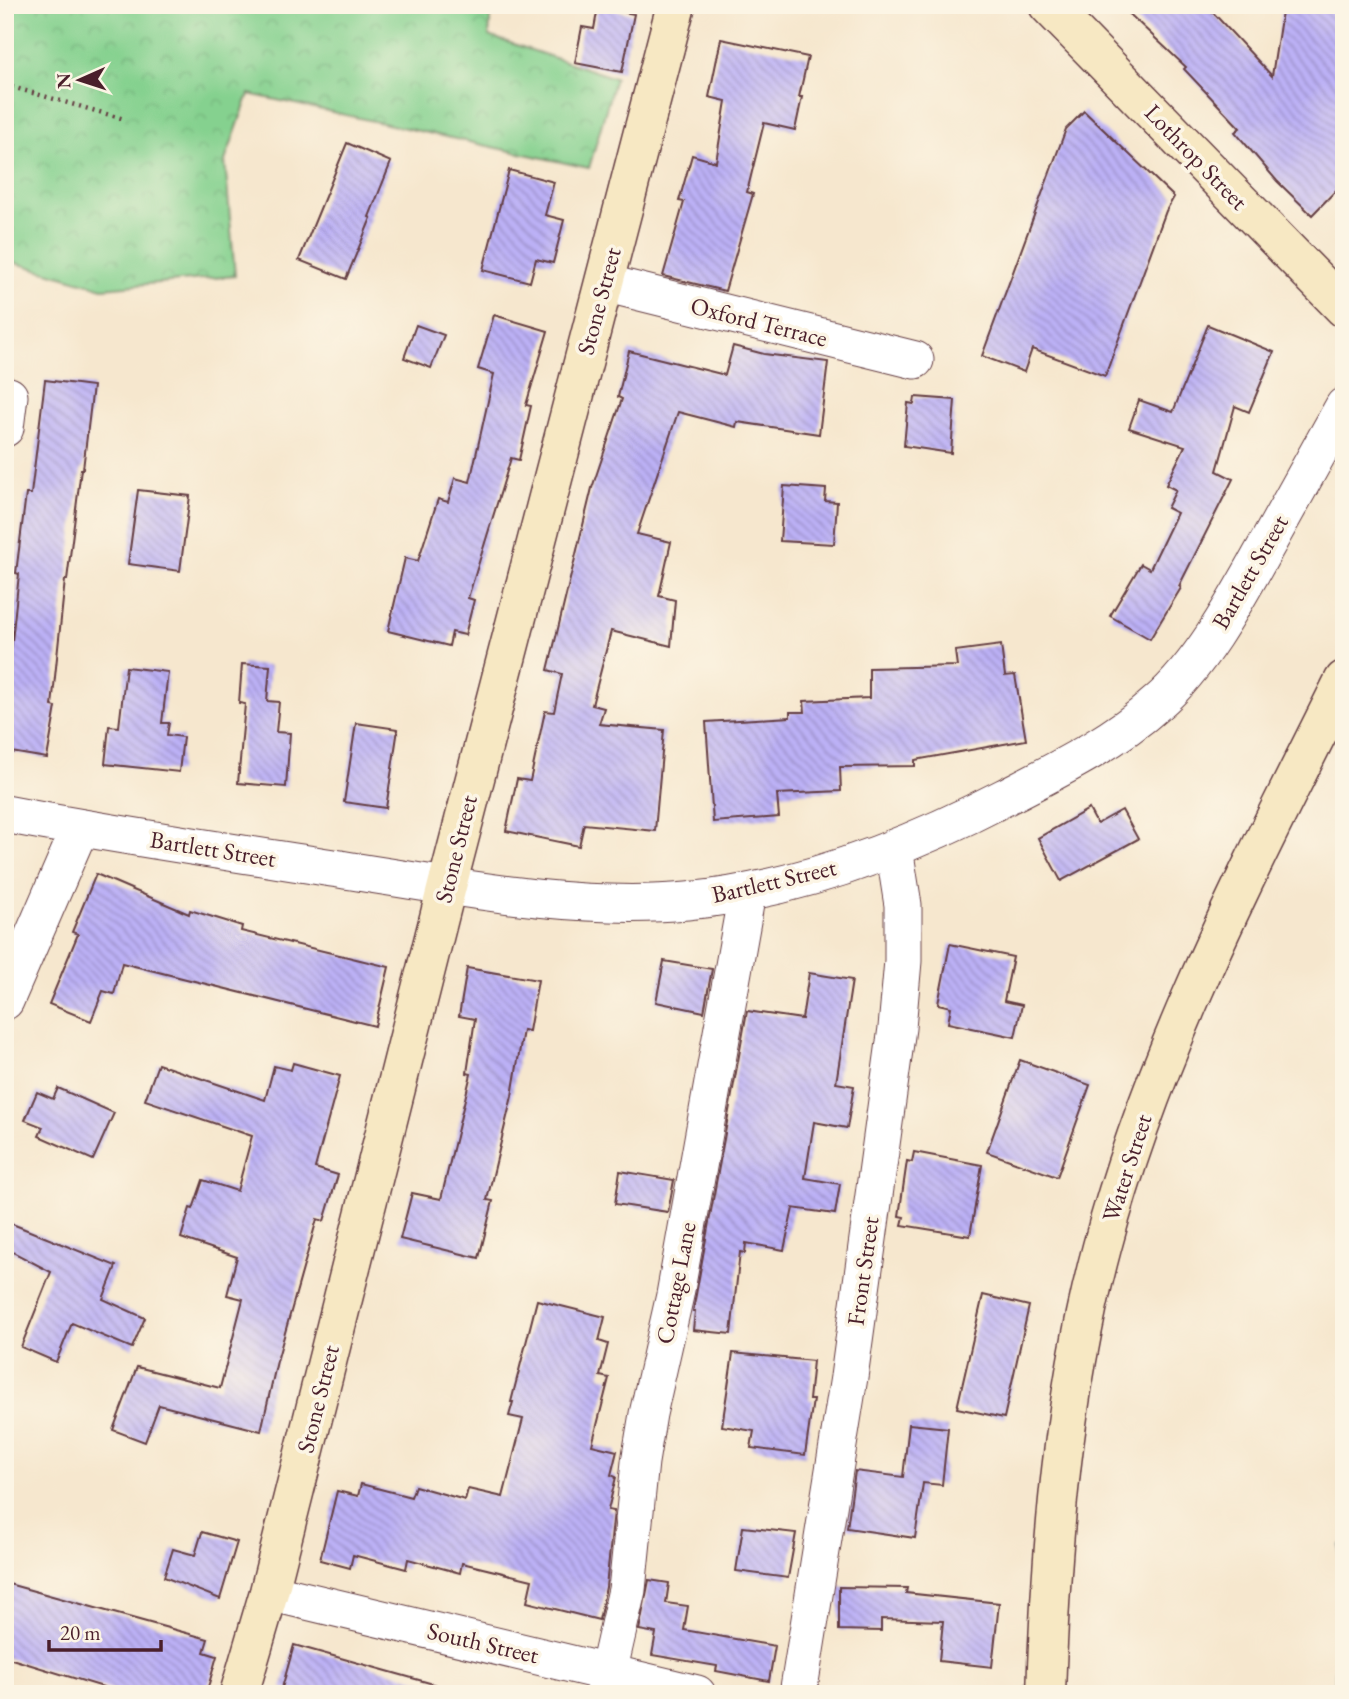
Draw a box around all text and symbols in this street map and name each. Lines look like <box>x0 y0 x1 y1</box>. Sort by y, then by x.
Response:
north arrow <box>46 46 116 116</box>
text: N <box>51 72 76 89</box>
street label: Lothrop Street <box>1138 97 1255 217</box>
street label: Stone Street <box>569 243 628 358</box>
street label: Oxford Terrace <box>688 290 831 353</box>
street label: Bartlett Street <box>1204 509 1295 634</box>
street label: Stone Street <box>427 791 484 906</box>
street label: Bartlett Street <box>148 823 279 874</box>
street label: Bartlett Street <box>709 851 840 910</box>
street label: Water Street <box>1095 1110 1159 1226</box>
street label: Front Street <box>840 1214 886 1328</box>
street label: Cottage Lane <box>648 1219 703 1347</box>
street label: Stone Street <box>289 1341 346 1456</box>
scale bar <box>49 1608 161 1652</box>
street label: South Street <box>425 1615 542 1670</box>
text: 20 m <box>60 1619 101 1646</box>

